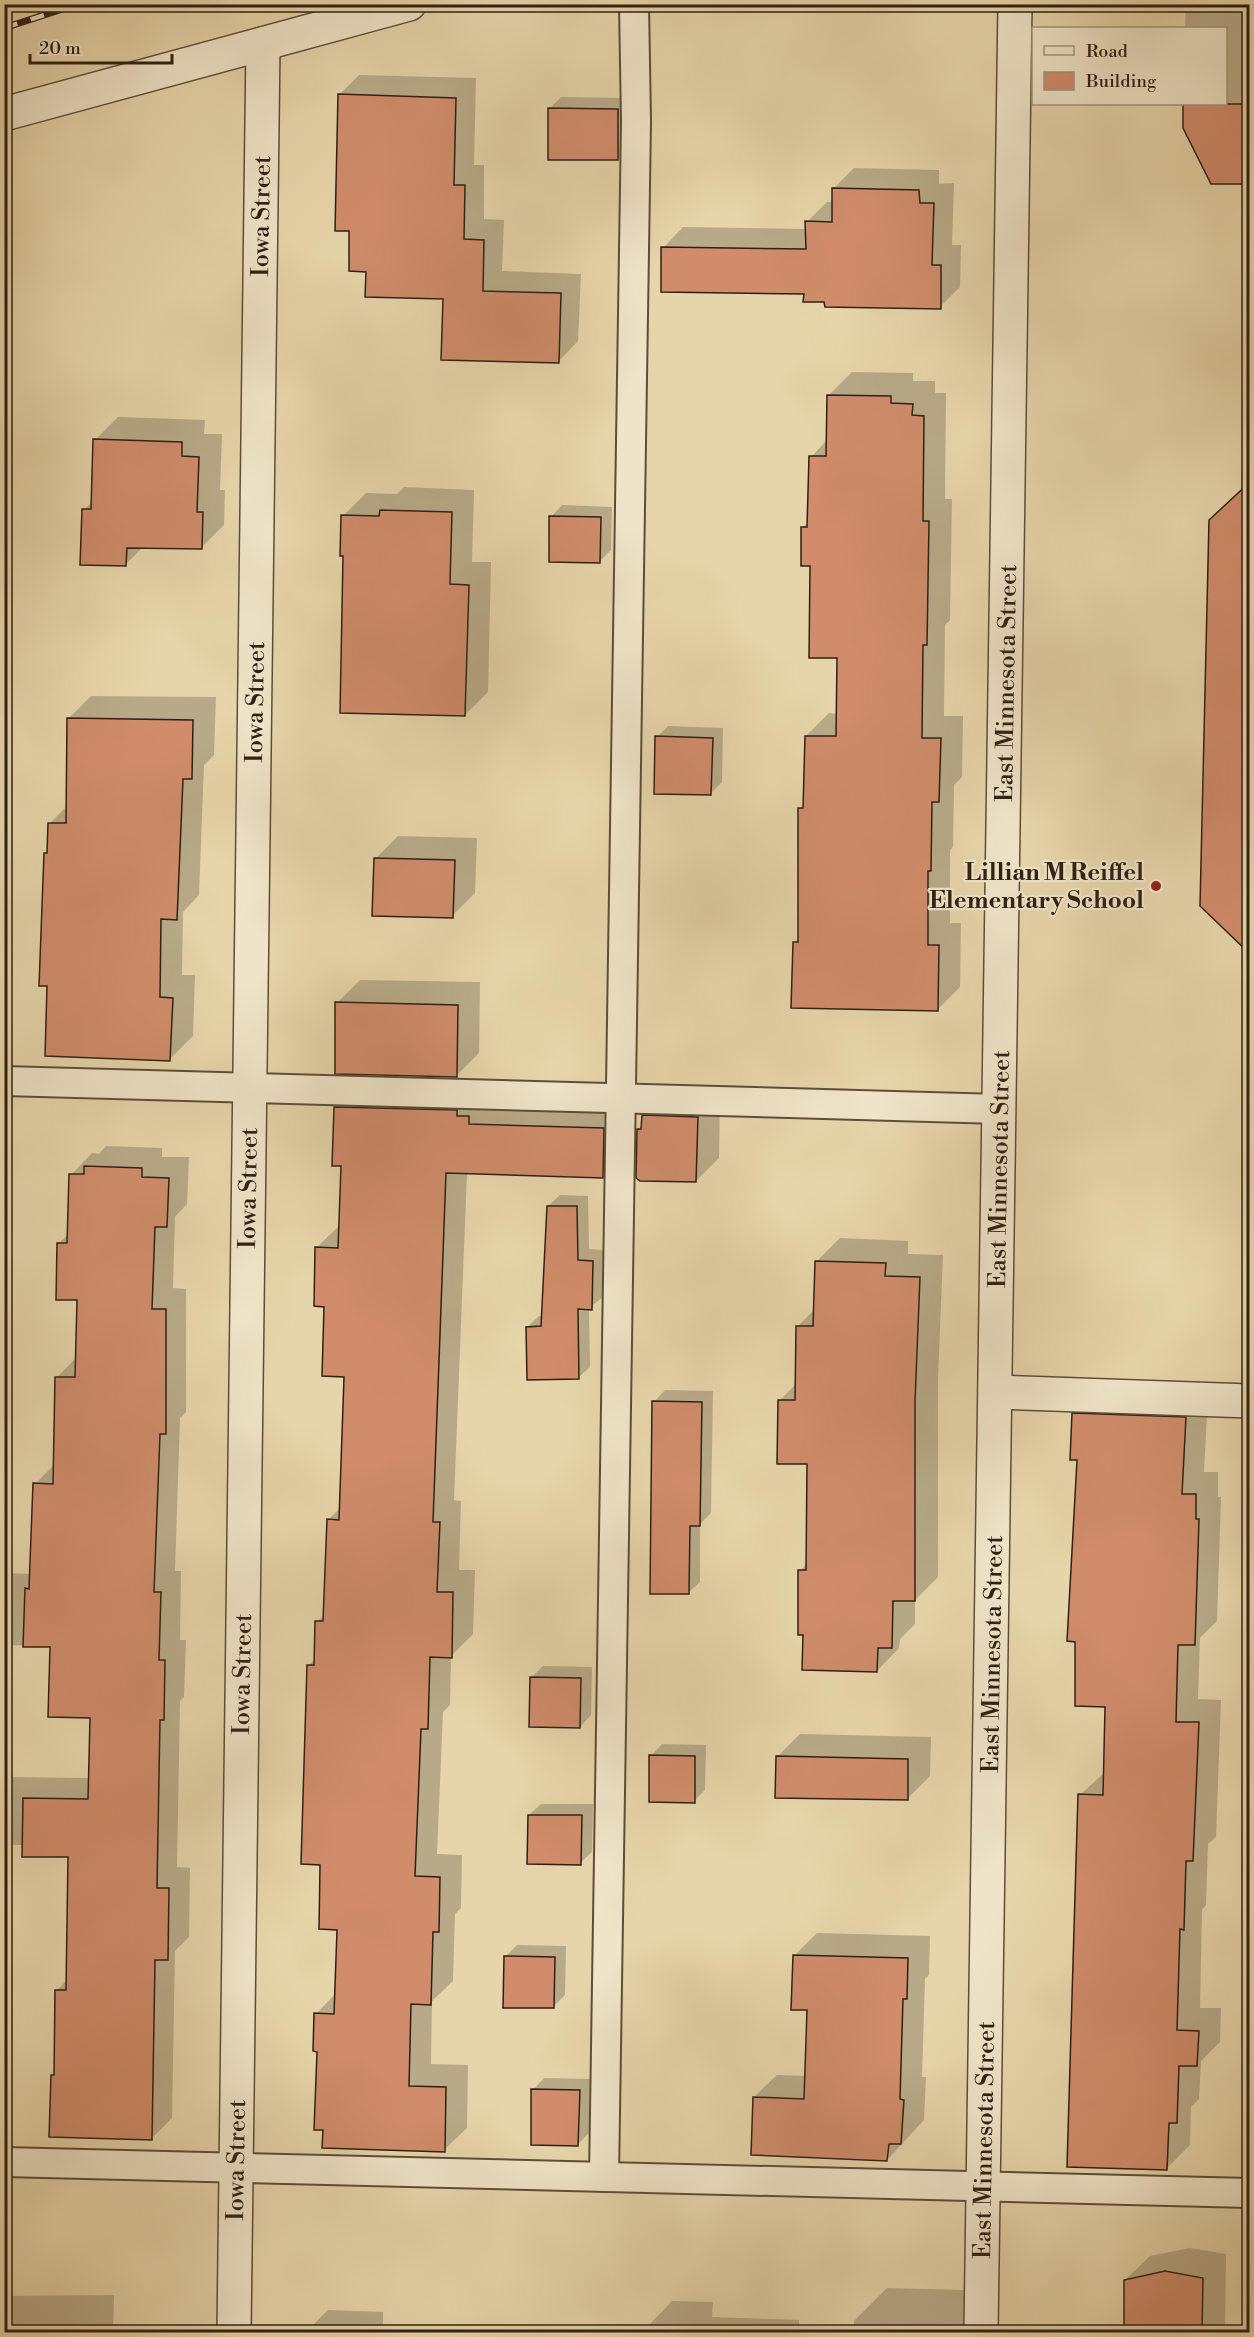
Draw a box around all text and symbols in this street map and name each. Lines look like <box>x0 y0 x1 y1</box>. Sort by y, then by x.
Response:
scale bar <box>30 27 172 65</box>
legend <box>1032 27 1227 105</box>
text: 20 m <box>39 37 81 60</box>
text: Road <box>1086 40 1129 63</box>
text: Building <box>1085 70 1157 93</box>
street label: Iowa Street <box>246 155 278 277</box>
street label: East Minnesota Street <box>990 563 1024 802</box>
street label: Iowa Street <box>240 641 272 763</box>
place label: Lillian M Reiffel Elementary School <box>929 858 1144 916</box>
marker: Lillian M Reiffel Elementary School <box>1149 879 1163 893</box>
street label: East Minnesota Street <box>983 1049 1017 1288</box>
street label: Iowa Street <box>233 1127 265 1249</box>
street label: East Minnesota Street <box>976 1534 1010 1773</box>
street label: Iowa Street <box>227 1613 259 1735</box>
street label: East Minnesota Street <box>968 2020 1002 2259</box>
street label: Iowa Street <box>221 2099 253 2221</box>

